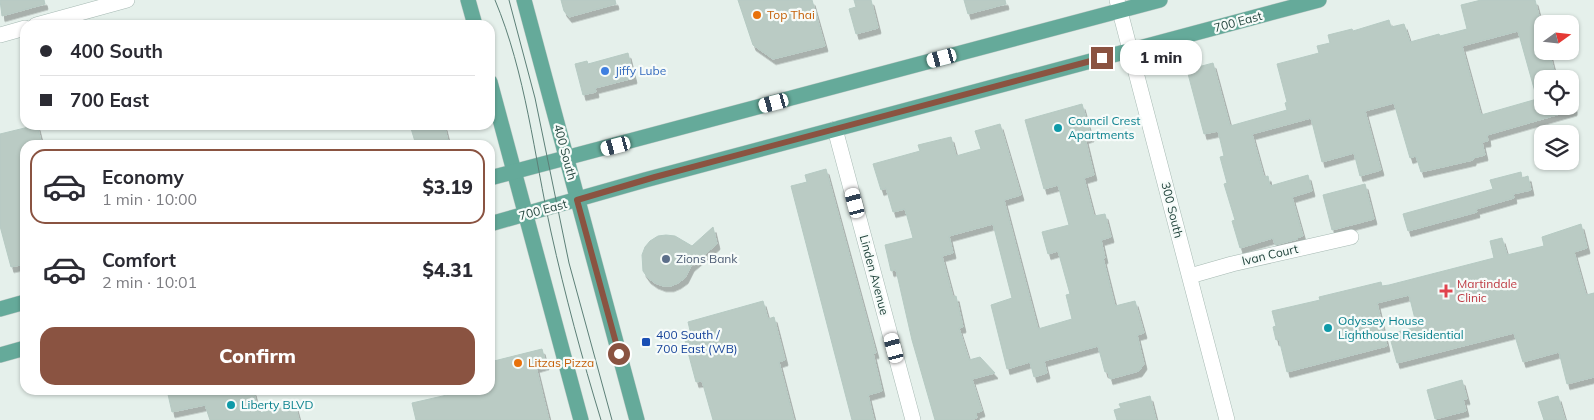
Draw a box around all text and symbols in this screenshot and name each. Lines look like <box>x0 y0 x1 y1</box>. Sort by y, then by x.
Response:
place label: Top Thai <box>767 7 815 22</box>
street label: 700 East <box>1212 8 1263 35</box>
marker: Top Thai <box>751 9 763 21</box>
north arrow <box>1534 15 1579 60</box>
map controls <box>1534 15 1579 170</box>
text: 400 South <box>70 39 163 63</box>
callout: 1 min <box>1120 40 1202 76</box>
car <box>925 47 958 69</box>
route end <box>1091 47 1113 69</box>
text: 1 min <box>1140 47 1182 67</box>
place label: Jiffy Lube <box>615 63 666 78</box>
marker: Jiffy Lube <box>599 65 611 77</box>
button: locate <box>1534 70 1579 115</box>
text: 700 East <box>70 88 149 112</box>
car <box>757 92 790 114</box>
place label: Council Crest Apartments <box>1068 113 1141 142</box>
street label: 400 South <box>551 122 580 181</box>
marker: Council Crest Apartments <box>1052 122 1064 134</box>
button: layers <box>1534 125 1579 170</box>
car <box>599 135 632 157</box>
icon: car <box>42 164 87 209</box>
text: Economy <box>102 165 184 189</box>
text: $3.19 <box>422 175 473 199</box>
street label: 300 South <box>1158 180 1187 239</box>
car <box>843 187 866 219</box>
text: 1 min · 10:00 <box>102 189 197 209</box>
street label: 700 East <box>517 196 568 223</box>
street label: Linden Avenue <box>857 233 892 316</box>
street label: Ivan Court <box>1240 241 1299 268</box>
icon: car <box>42 247 87 292</box>
text: Comfort <box>102 248 176 272</box>
place label: Zions Bank <box>676 251 738 266</box>
marker: Zions Bank <box>660 253 672 265</box>
text: $4.31 <box>422 258 473 282</box>
text: 2 min · 10:01 <box>102 272 197 292</box>
place label: Martindale Clinic <box>1457 276 1517 305</box>
marker: Martindale Clinic <box>1439 284 1453 298</box>
place label: Odyssey House Lighthouse Residential <box>1338 313 1464 342</box>
marker: Odyssey House Lighthouse Residential <box>1322 322 1334 334</box>
button: Confirm <box>40 327 475 385</box>
place label: 400 South / 700 East (WB) <box>656 327 738 356</box>
car <box>882 332 905 364</box>
marker: 400 South / 700 East (WB) <box>640 336 652 348</box>
route start <box>608 343 630 365</box>
place label: Litzas Pizza <box>528 355 594 370</box>
marker: Litzas Pizza <box>512 357 524 369</box>
place label: Liberty BLVD <box>241 397 314 412</box>
marker: Liberty BLVD <box>225 399 237 411</box>

